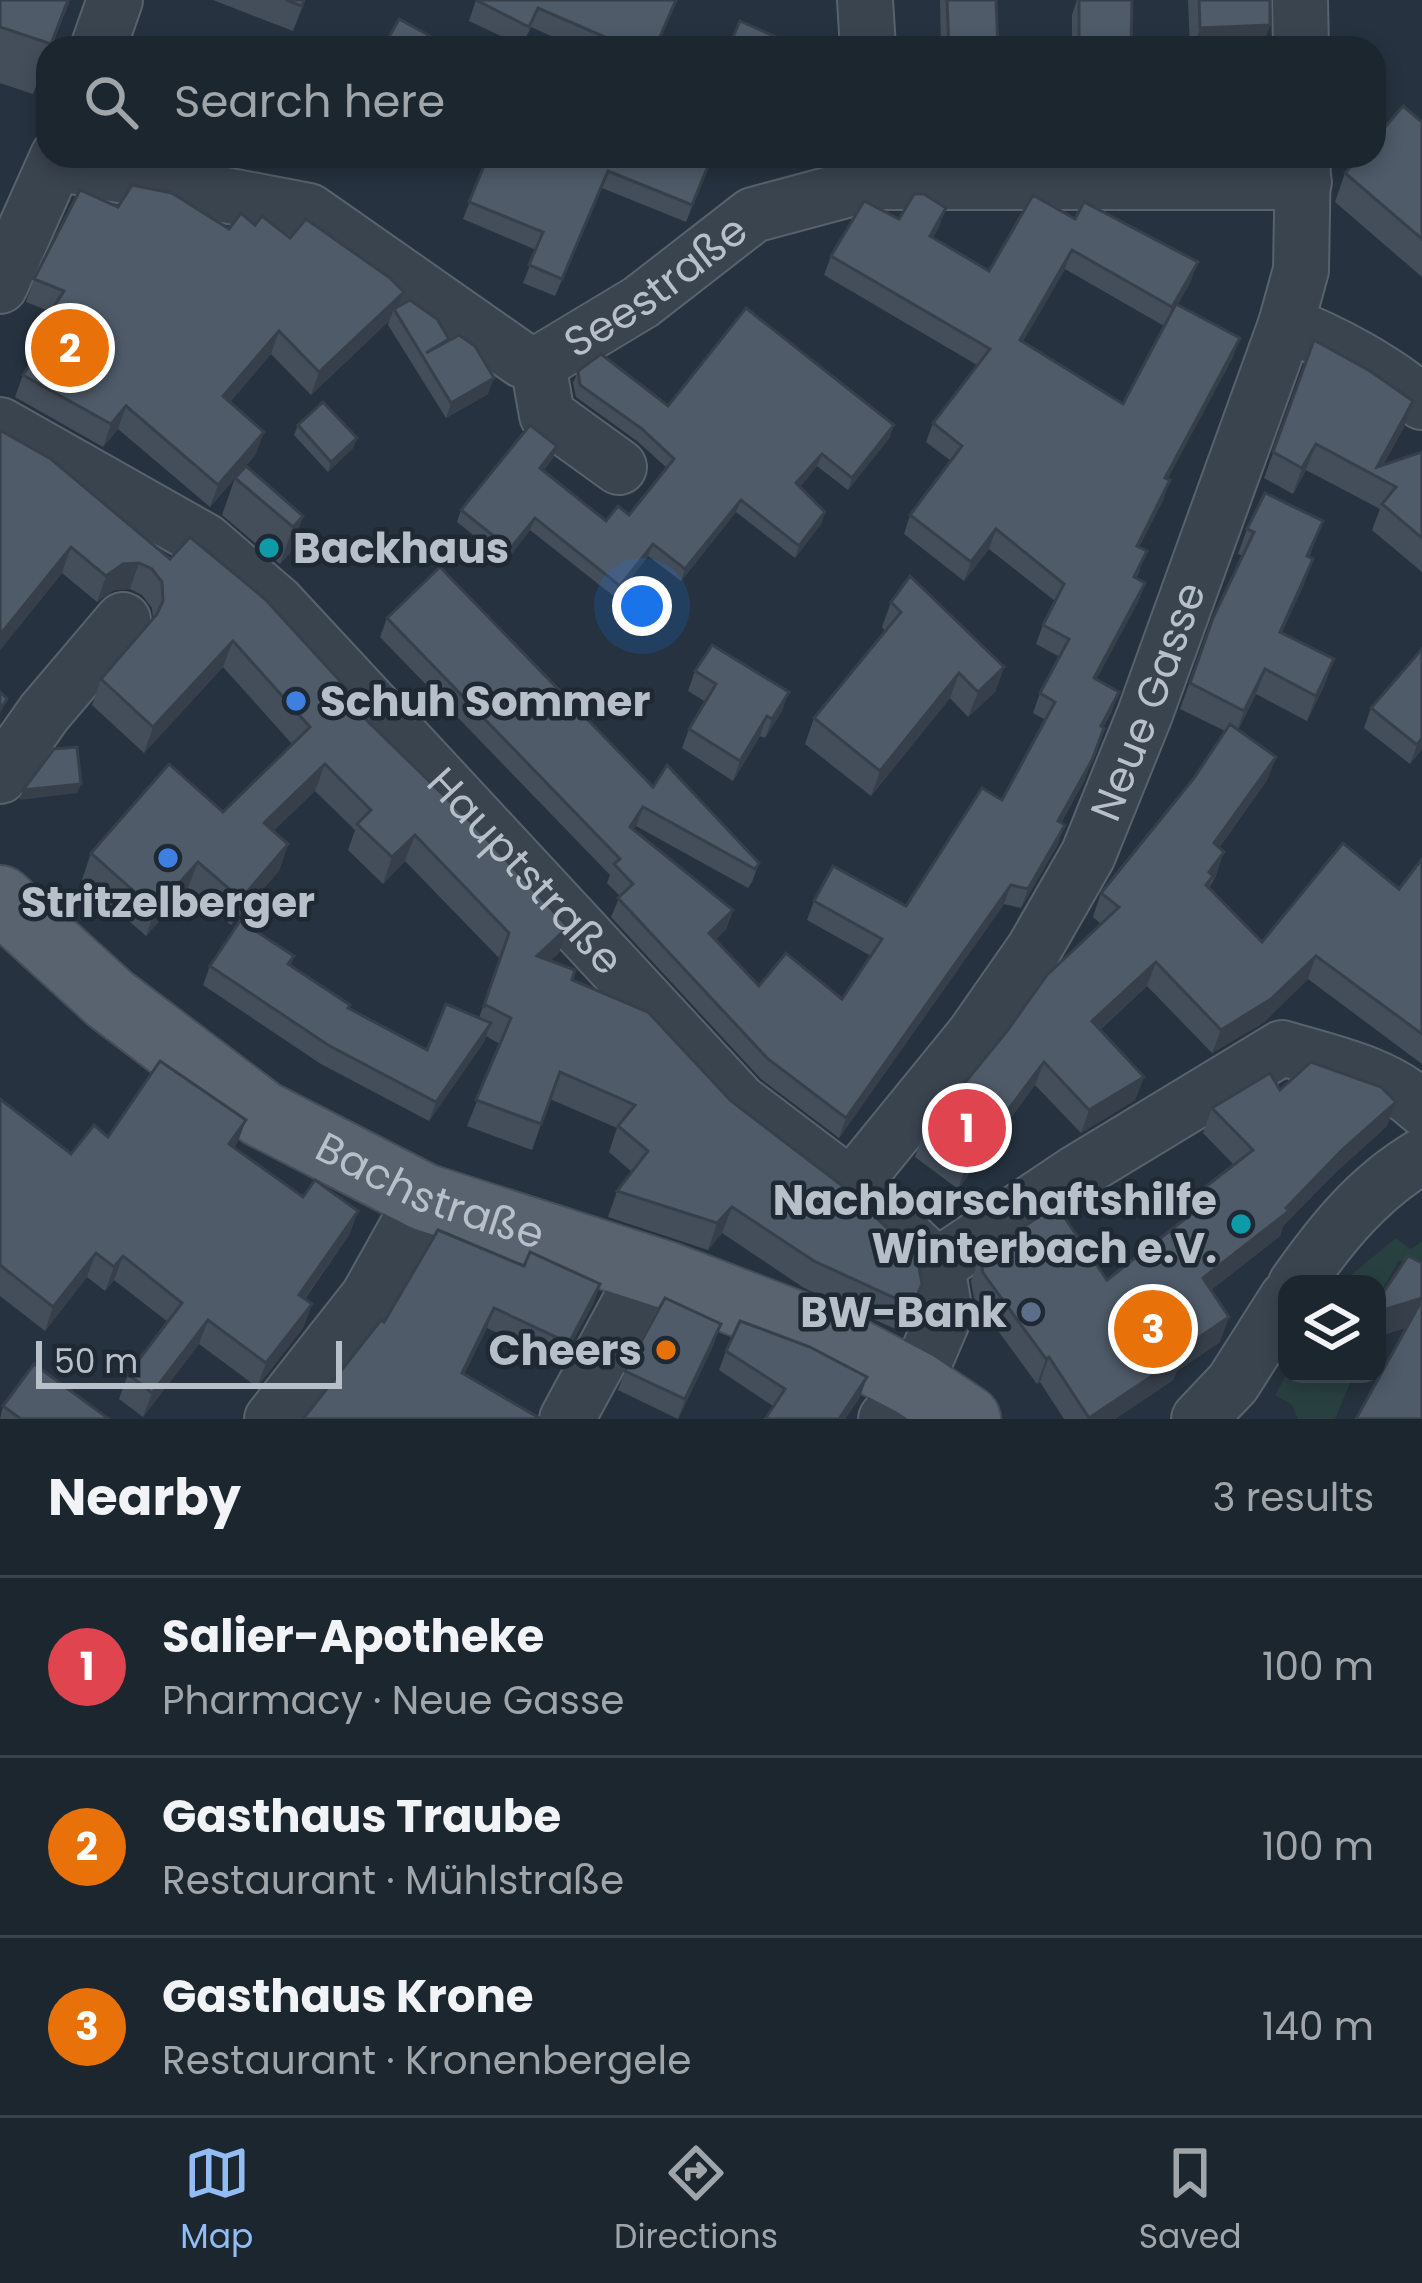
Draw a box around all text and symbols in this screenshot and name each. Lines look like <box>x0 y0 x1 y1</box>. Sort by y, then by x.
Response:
search box <box>36 36 1386 168</box>
icon: search <box>78 69 144 135</box>
text: Search here <box>174 70 445 133</box>
street label: Seestraße <box>553 201 760 372</box>
pin: 2 <box>31 303 109 393</box>
place label: Backhaus <box>293 519 509 578</box>
marker: Backhaus <box>256 535 282 561</box>
street label: Neue Gasse <box>1076 574 1220 830</box>
your location <box>612 576 672 636</box>
place label: Schuh Sommer <box>320 672 650 731</box>
marker: Schuh Sommer <box>283 688 309 714</box>
street label: Hauptstraße <box>414 754 637 988</box>
marker: Stritzelberger <box>155 845 181 871</box>
place label: Stritzelberger <box>21 873 315 932</box>
pin: 1 <box>928 1083 1006 1173</box>
street label: Bachstraße <box>306 1118 552 1264</box>
place label: Nachbarschaftshilfe Winterbach e.V. <box>773 1171 1217 1278</box>
marker: Nachbarschaftshilfe Winterbach e.V. <box>1228 1211 1254 1237</box>
map controls <box>1278 1275 1386 1383</box>
button: layers <box>1278 1275 1386 1383</box>
place label: BW-Bank <box>800 1283 1007 1342</box>
pin: 3 <box>1114 1284 1192 1374</box>
marker: BW-Bank <box>1018 1299 1044 1325</box>
place label: Cheers <box>489 1321 642 1380</box>
scale bar <box>36 1335 342 1388</box>
marker: Cheers <box>653 1337 679 1363</box>
text: 50 m <box>54 1338 138 1385</box>
text: Nearby <box>48 1461 241 1533</box>
text: 3 results <box>1212 1470 1374 1525</box>
text: Salier-Apotheke <box>162 1605 544 1668</box>
text: 1 <box>80 1639 94 1694</box>
text: 100 m <box>1262 1639 1374 1694</box>
text: Pharmacy · Neue Gasse <box>162 1673 624 1728</box>
text: Gasthaus Traube <box>162 1785 561 1848</box>
text: 2 <box>76 1819 98 1874</box>
text: 100 m <box>1262 1819 1374 1874</box>
text: Restaurant · Mühlstraße <box>162 1853 624 1908</box>
text: Gasthaus Krone <box>162 1965 533 2028</box>
text: 3 <box>75 1999 99 2054</box>
text: 140 m <box>1262 1999 1374 2054</box>
text: Restaurant · Kronenbergele <box>162 2033 691 2088</box>
tab: Map <box>180 2140 253 2262</box>
tab: Directions <box>614 2140 778 2262</box>
tab: Saved <box>1139 2140 1242 2262</box>

